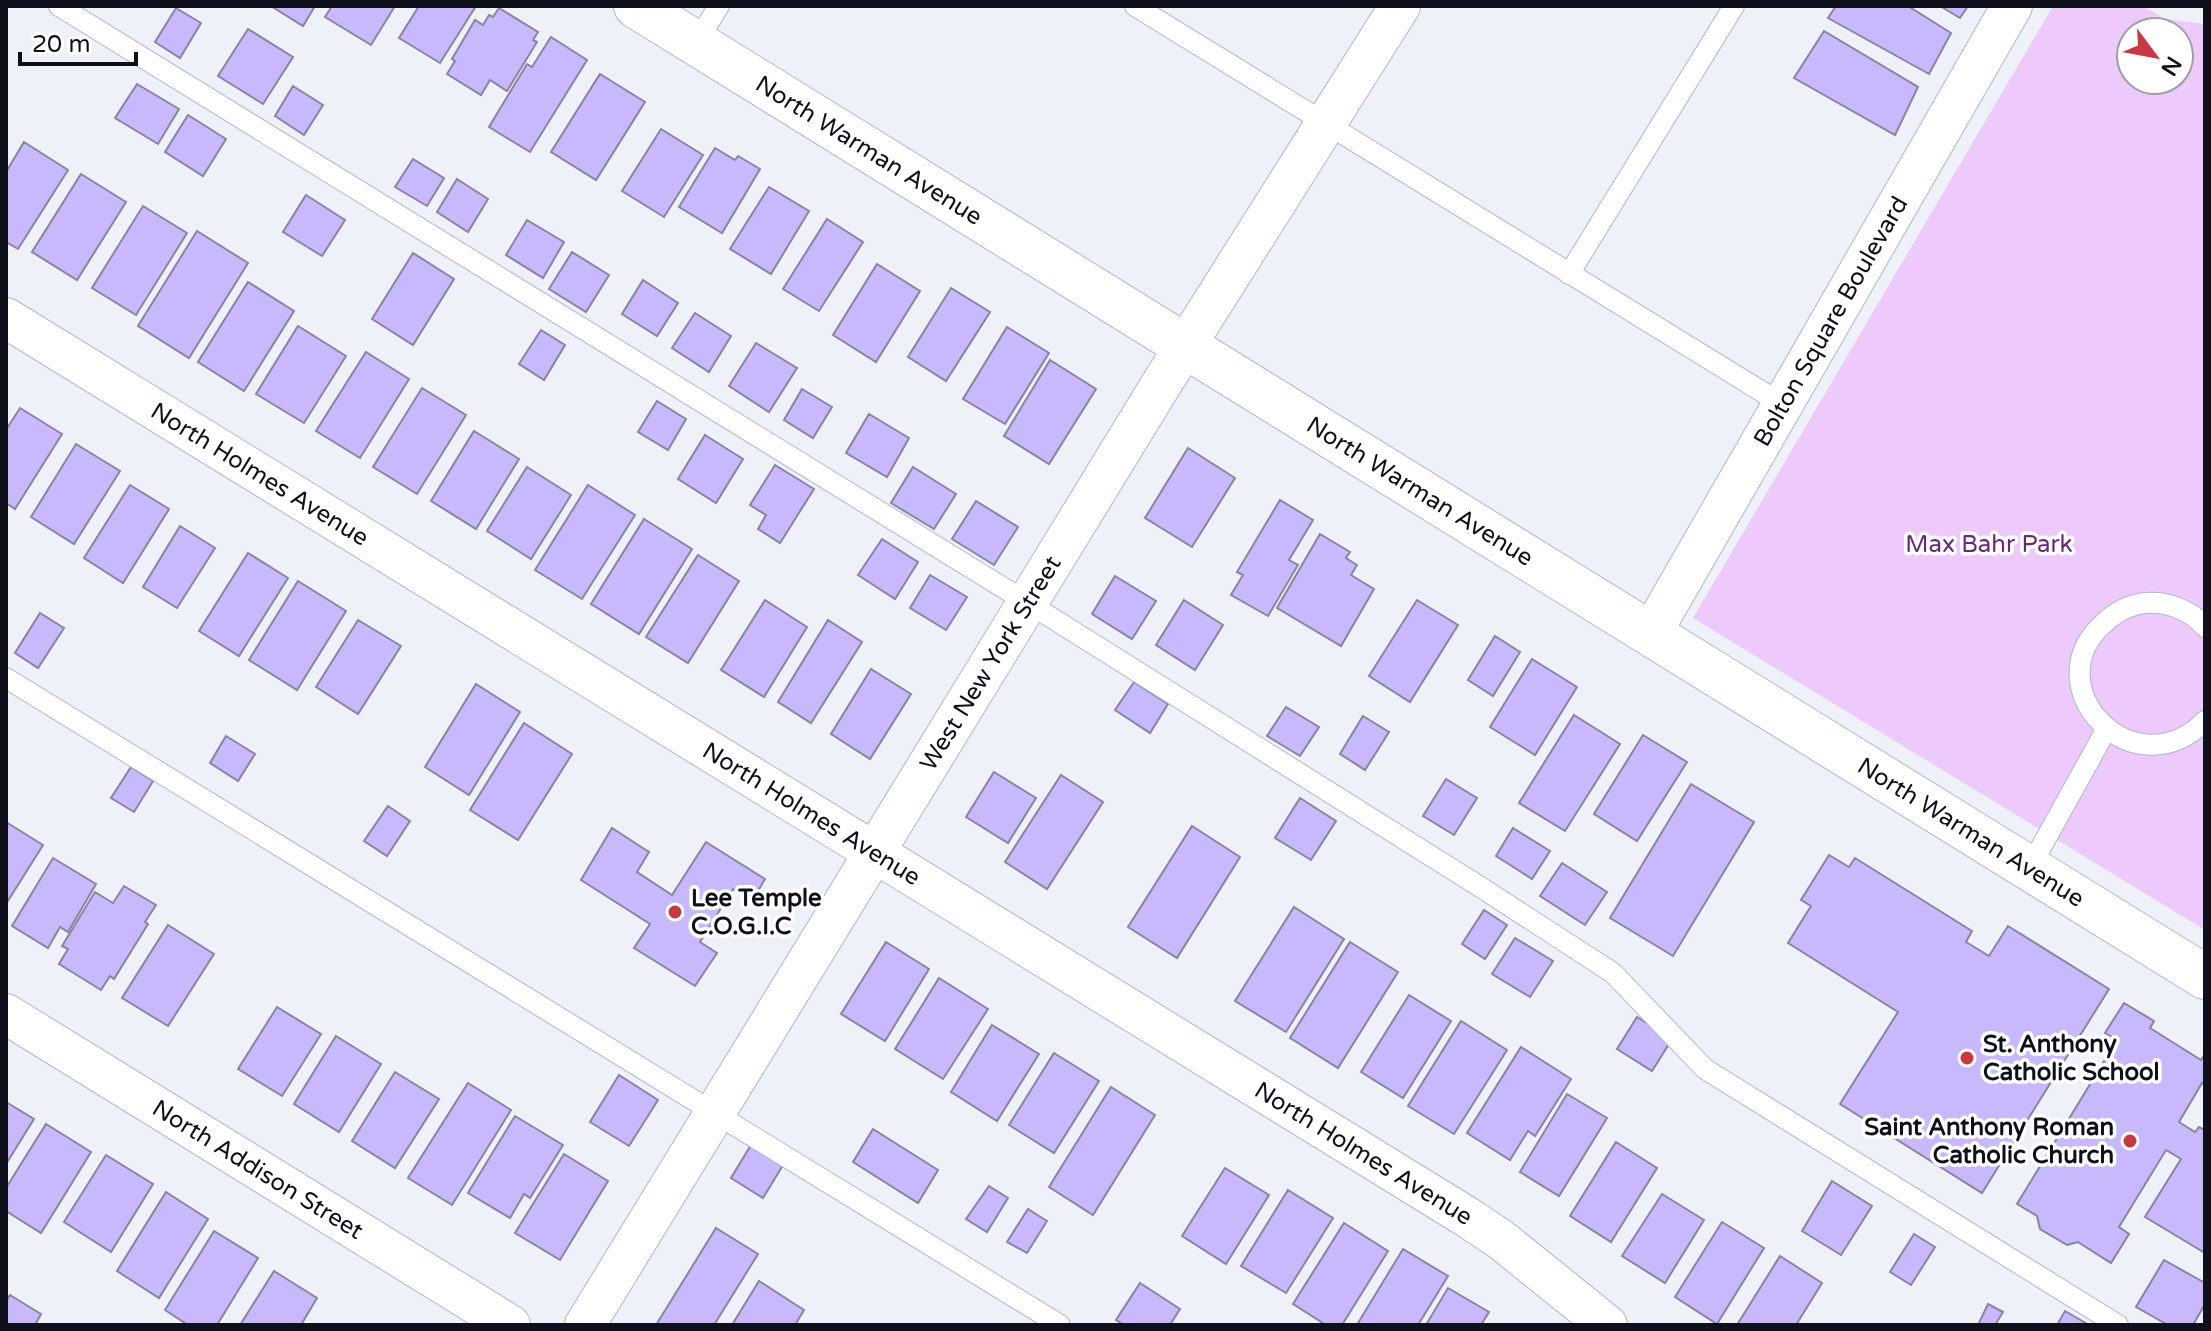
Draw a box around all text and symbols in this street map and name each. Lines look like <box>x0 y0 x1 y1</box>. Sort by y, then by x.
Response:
scale bar <box>20 16 136 66</box>
north arrow <box>2115 16 2195 96</box>
text: 20 m <box>32 30 90 59</box>
text: N <box>2155 52 2187 80</box>
street label: North Warman Avenue <box>750 69 988 231</box>
street label: Bolton Square Boulevard <box>1747 191 1914 451</box>
street label: North Holmes Avenue <box>146 396 374 552</box>
street label: North Warman Avenue <box>1301 410 1539 572</box>
park label: Max Bahr Park <box>1905 530 2073 559</box>
street label: West New York Street <box>914 551 1067 776</box>
street label: North Holmes Avenue <box>697 736 926 892</box>
street label: North Warman Avenue <box>1852 751 2090 913</box>
place label: Lee Temple C.O.G.I.C <box>691 884 822 941</box>
marker: Lee Temple C.O.G.I.C <box>666 903 684 921</box>
place label: St. Anthony Catholic School <box>1983 1030 2160 1087</box>
marker: St. Anthony Catholic School <box>1958 1049 1976 1067</box>
street label: North Holmes Avenue <box>1249 1075 1478 1231</box>
street label: North Addison Street <box>147 1093 369 1245</box>
place label: Saint Anthony Roman Catholic Church <box>1864 1113 2114 1170</box>
marker: Saint Anthony Roman Catholic Church <box>2121 1132 2139 1150</box>

